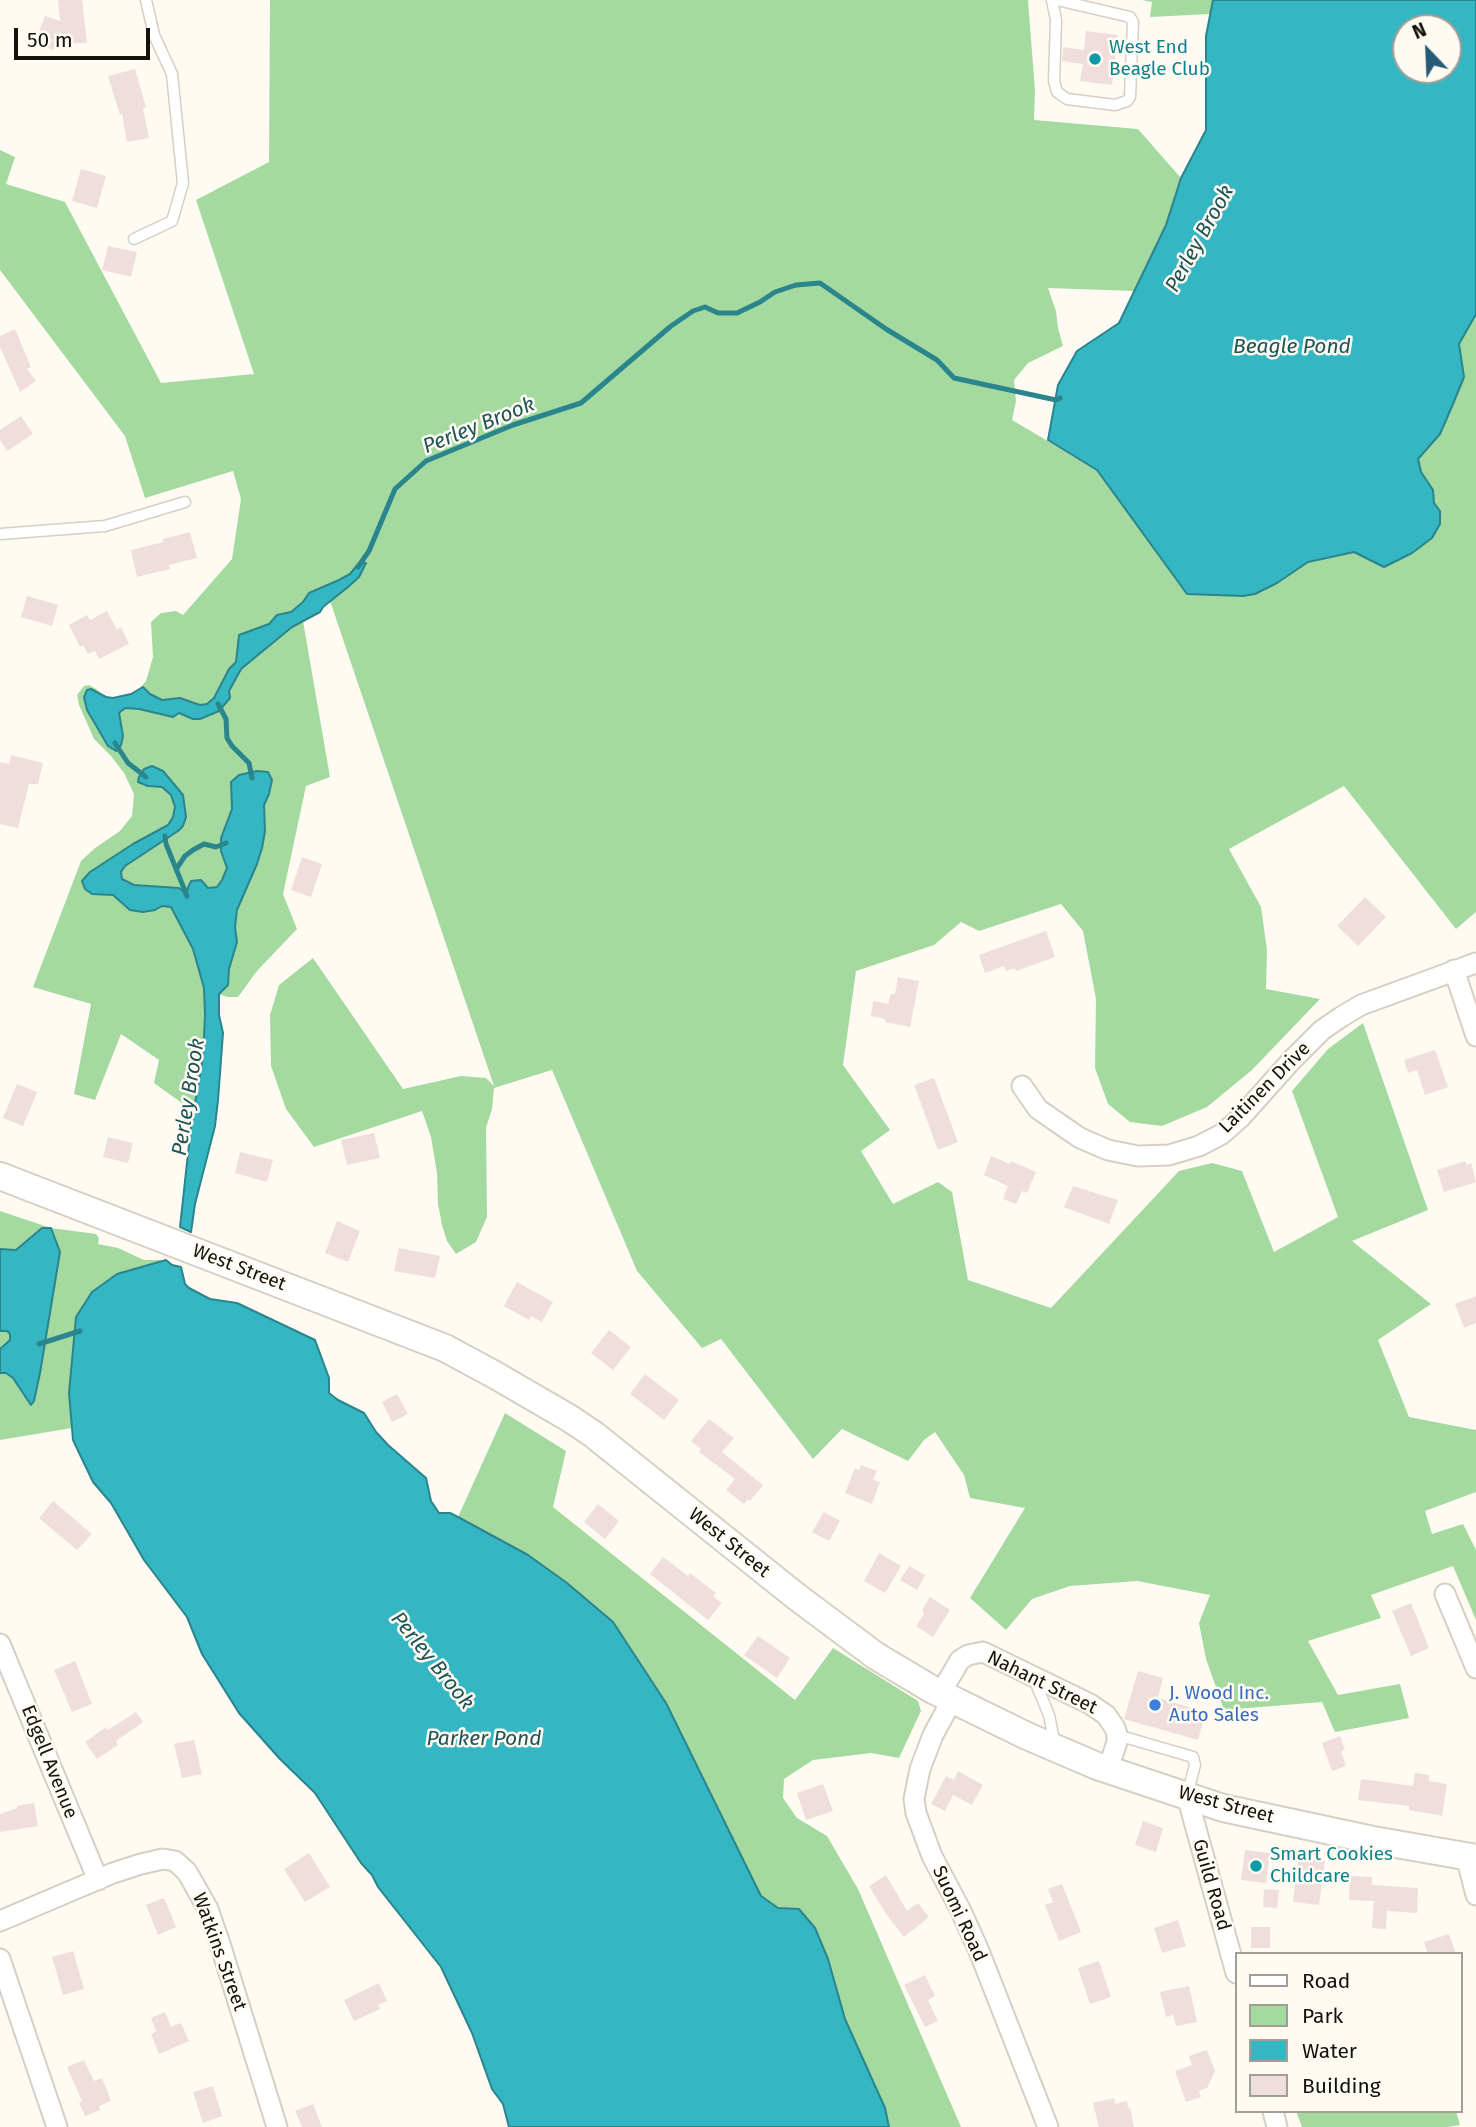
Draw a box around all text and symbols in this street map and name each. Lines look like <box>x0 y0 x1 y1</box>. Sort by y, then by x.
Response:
scale bar <box>18 14 154 58</box>
north arrow <box>1392 14 1462 84</box>
text: N <box>1409 18 1430 44</box>
text: 50 m <box>27 27 73 53</box>
place label: West End Beagle Club <box>1109 37 1210 81</box>
marker: West End Beagle Club <box>1087 51 1103 67</box>
water label: Perley Brook <box>1160 181 1240 297</box>
water label: Beagle Pond <box>1233 334 1351 360</box>
water label: Perley Brook <box>419 392 539 460</box>
water label: Perley Brook <box>167 1037 211 1157</box>
street label: Laitinen Drive <box>1215 1038 1315 1138</box>
street label: West Street <box>189 1240 289 1296</box>
street label: West Street <box>684 1503 774 1583</box>
water label: Perley Brook <box>385 1607 479 1715</box>
street label: Nahant Street <box>983 1647 1101 1719</box>
place label: J. Wood Inc. Auto Sales <box>1169 1683 1269 1727</box>
marker: J. Wood Inc. Auto Sales <box>1147 1697 1163 1713</box>
street label: Edgell Avenue <box>16 1702 82 1822</box>
water label: Parker Pond <box>426 1726 542 1752</box>
street label: West Street <box>1176 1781 1276 1829</box>
street label: Guild Road <box>1187 1837 1235 1933</box>
place label: Smart Cookies Childcare <box>1270 1844 1393 1888</box>
marker: Smart Cookies Childcare <box>1248 1858 1264 1874</box>
street label: Suomi Road <box>927 1863 991 1965</box>
street label: Watkins Street <box>187 1890 251 2014</box>
legend <box>1234 1952 1462 2113</box>
text: Road <box>1302 1968 1350 1994</box>
text: Park <box>1302 2003 1343 2029</box>
text: Water <box>1302 2038 1357 2064</box>
text: Building <box>1302 2073 1381 2099</box>

